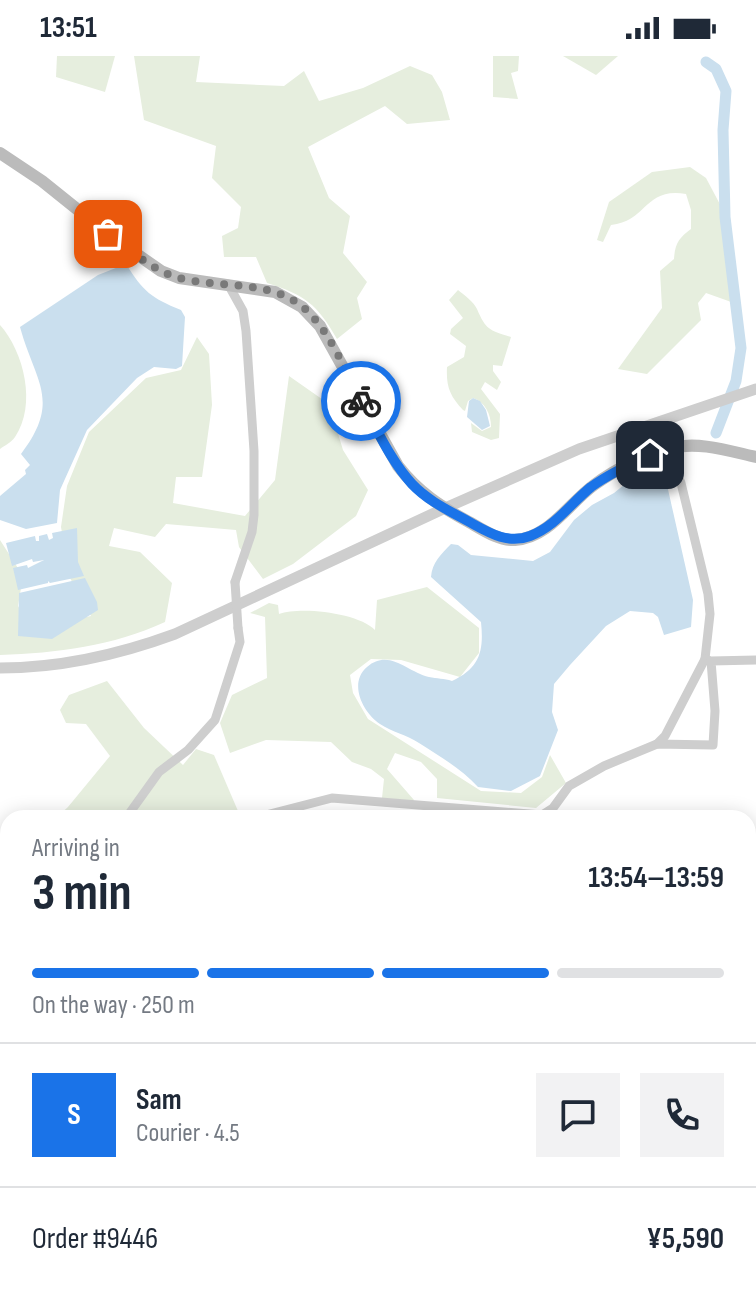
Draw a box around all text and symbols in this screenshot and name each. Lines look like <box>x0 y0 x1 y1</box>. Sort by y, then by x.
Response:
text: 13:51 <box>40 10 97 46</box>
pin <box>74 200 142 268</box>
icon: bag <box>86 212 130 256</box>
courier <box>321 361 401 441</box>
icon: bike <box>339 379 383 423</box>
pin <box>616 421 684 489</box>
icon: home <box>628 433 672 477</box>
text: Arriving in <box>32 833 120 864</box>
text: 13:54–13:59 <box>588 860 724 896</box>
text: 3 min <box>32 862 132 925</box>
text: On the way · 250 m <box>32 990 195 1021</box>
button: chat <box>536 1073 620 1157</box>
button: phone <box>640 1073 724 1157</box>
text: Sam <box>136 1082 182 1118</box>
text: S <box>67 1097 81 1133</box>
text: Courier · 4.5 <box>136 1118 240 1149</box>
text: Order #9446 <box>32 1221 158 1257</box>
text: ¥5,590 <box>647 1221 724 1257</box>

